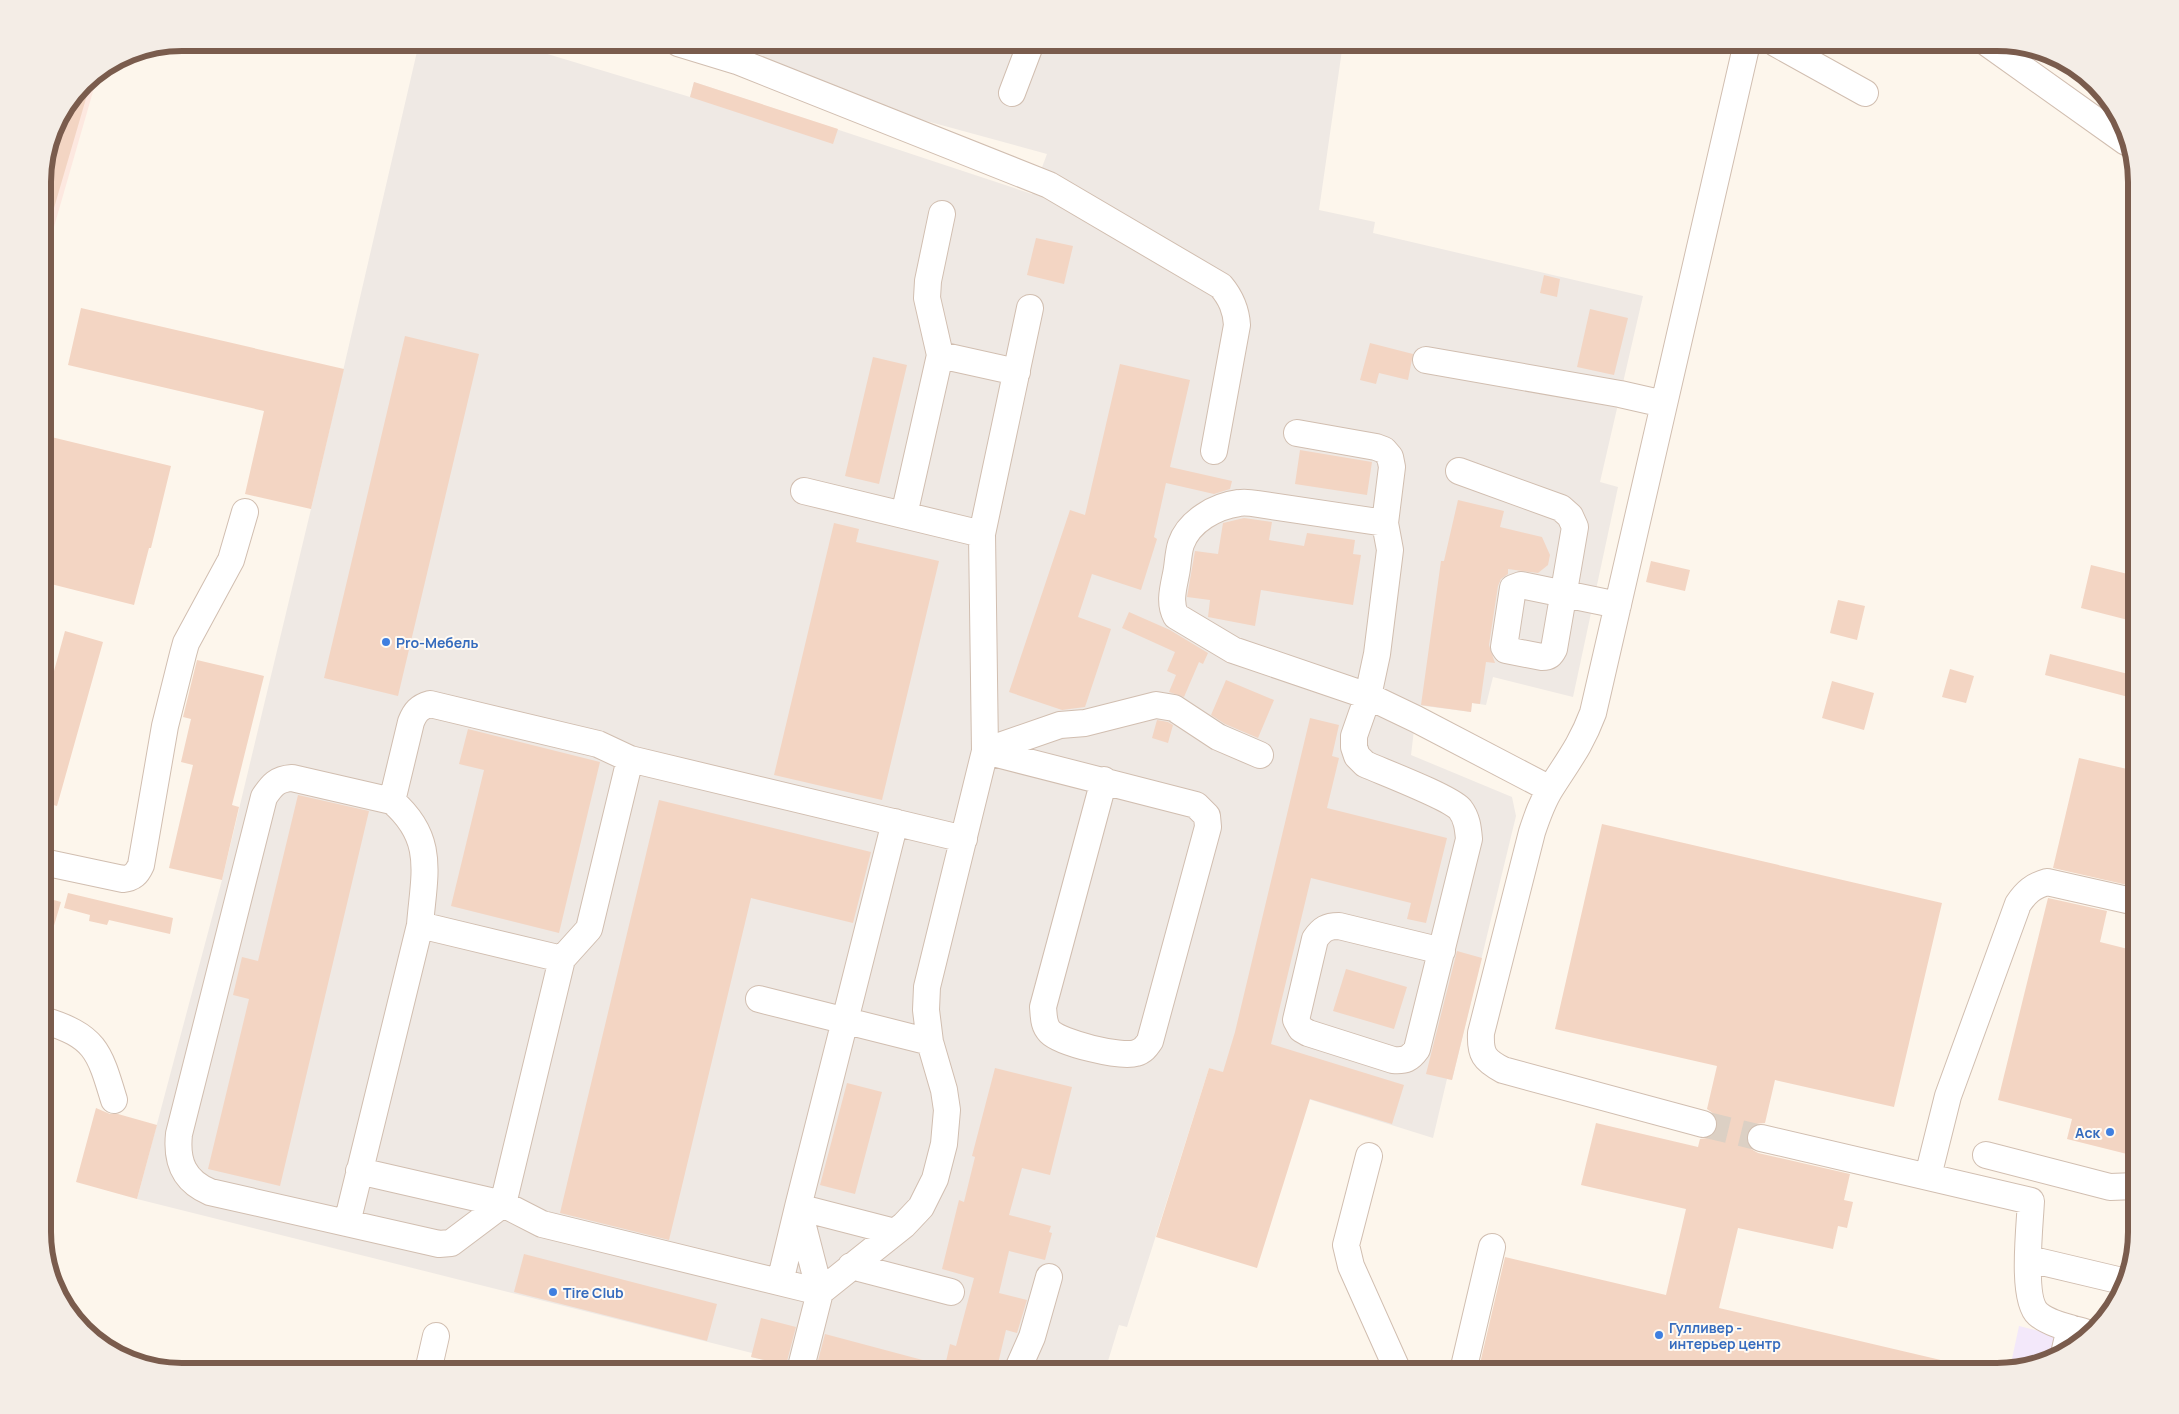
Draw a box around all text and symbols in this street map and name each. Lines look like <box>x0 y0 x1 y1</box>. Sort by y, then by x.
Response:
place label: Pro-Мебель <box>396 633 479 652</box>
marker: Pro-Мебель <box>380 636 392 648</box>
place label: Аск <box>2075 1123 2100 1142</box>
marker: Аск <box>2104 1126 2116 1138</box>
place label: Tire Club <box>563 1283 624 1302</box>
marker: Tire Club <box>547 1286 559 1298</box>
place label: Гулливер - интерьер центр <box>1669 1318 1781 1353</box>
marker: Гулливер - интерьер центр <box>1653 1329 1665 1341</box>

